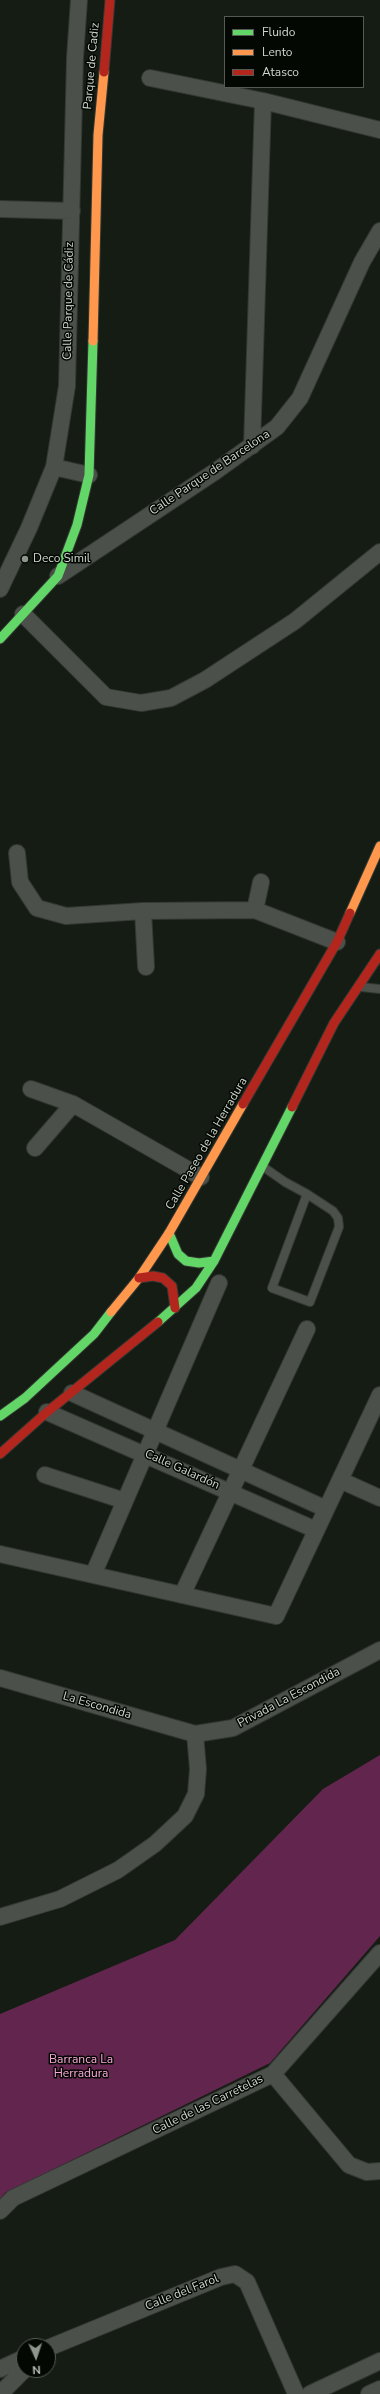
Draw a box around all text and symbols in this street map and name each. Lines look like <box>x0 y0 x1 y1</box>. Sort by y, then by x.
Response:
legend <box>224 16 364 88</box>
street label: Parque de Cadiz <box>81 22 103 110</box>
text: Fluido <box>262 24 295 40</box>
text: Lento <box>262 44 292 60</box>
text: Atasco <box>262 64 299 80</box>
street label: Calle Parque de Cádiz <box>61 242 77 360</box>
street label: Calle Parque de Barcelona <box>147 427 273 519</box>
place label: Deco Simil <box>33 552 90 566</box>
marker: Deco Simil <box>20 554 30 564</box>
street label: Calle Paseo de la Herradura <box>163 1075 251 1213</box>
street label: Calle Galardón <box>142 1447 222 1493</box>
street label: Privada La Escondida <box>235 1665 343 1731</box>
street label: La Escondida <box>61 1689 133 1723</box>
park label: Barranca La Herradura <box>49 2053 113 2081</box>
street label: Calle de las Carretelas <box>150 2072 266 2138</box>
street label: Calle del Farol <box>143 2272 221 2314</box>
north arrow <box>16 2338 56 2378</box>
text: N <box>32 2362 41 2377</box>

